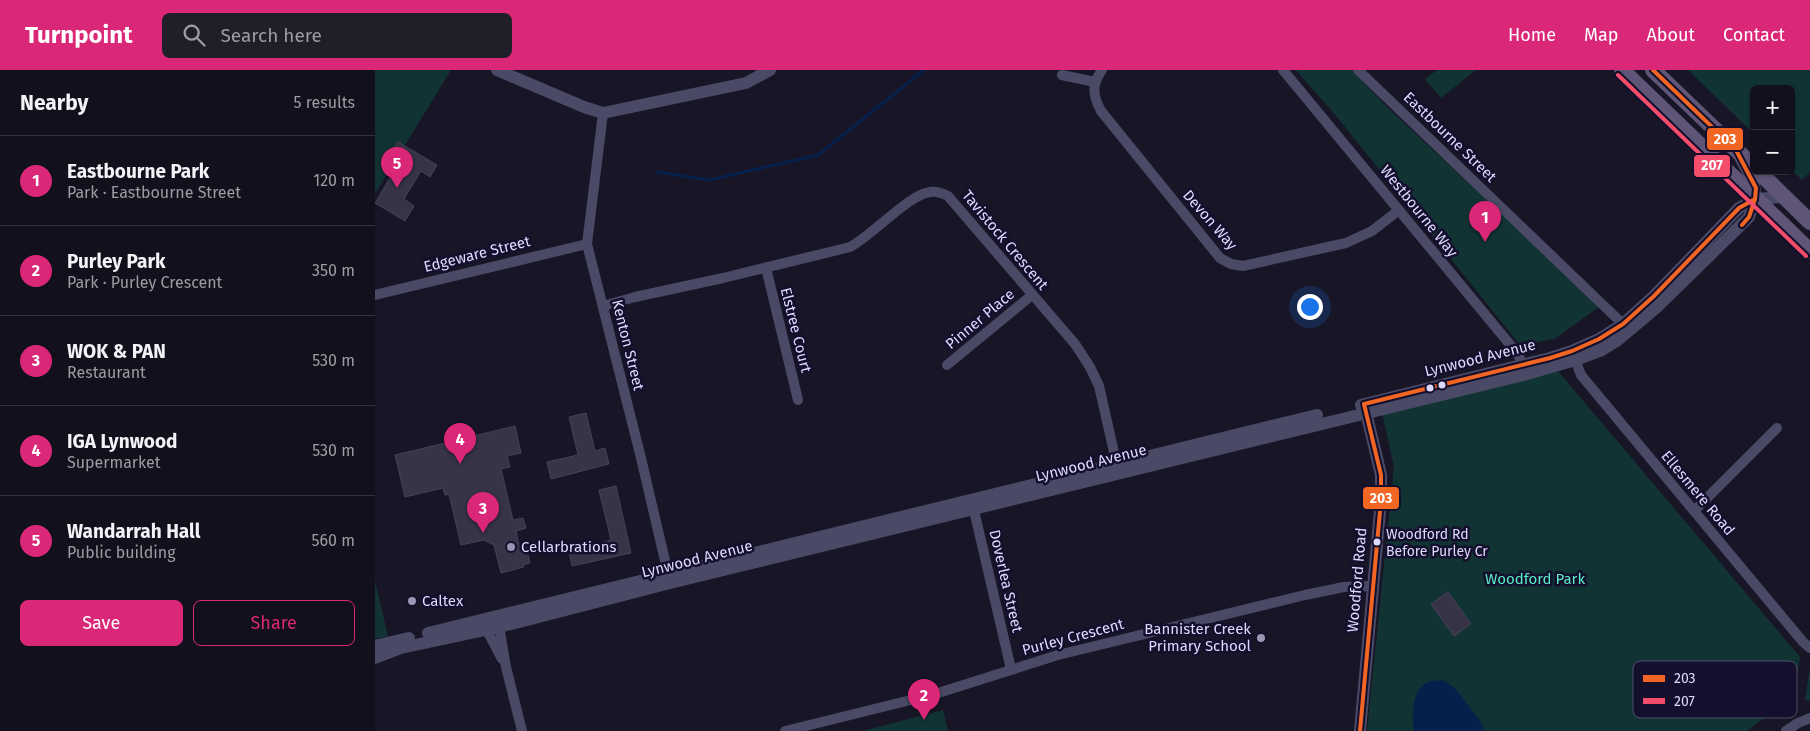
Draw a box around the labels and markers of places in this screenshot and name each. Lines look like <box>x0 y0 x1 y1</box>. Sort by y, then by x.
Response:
pin: 5 <box>381 147 413 188</box>
pin: 1 <box>1469 201 1501 242</box>
unlabelled marker <box>1437 380 1447 390</box>
unlabelled marker <box>1425 383 1435 393</box>
pin: 4 <box>444 423 476 464</box>
pin: 3 <box>467 492 499 533</box>
place label: Woodford Rd Before Purley Cr <box>1386 526 1488 560</box>
marker: Woodford Rd Before Purley Cr <box>1372 537 1382 547</box>
place label: Cellarbrations <box>521 538 616 556</box>
marker: Cellarbrations <box>505 541 517 553</box>
place label: Caltex <box>422 592 464 610</box>
marker: Caltex <box>406 595 418 607</box>
place label: Bannister Creek Primary School <box>1144 620 1252 655</box>
marker: Bannister Creek Primary School <box>1255 632 1267 644</box>
pin: 2 <box>908 679 940 720</box>

